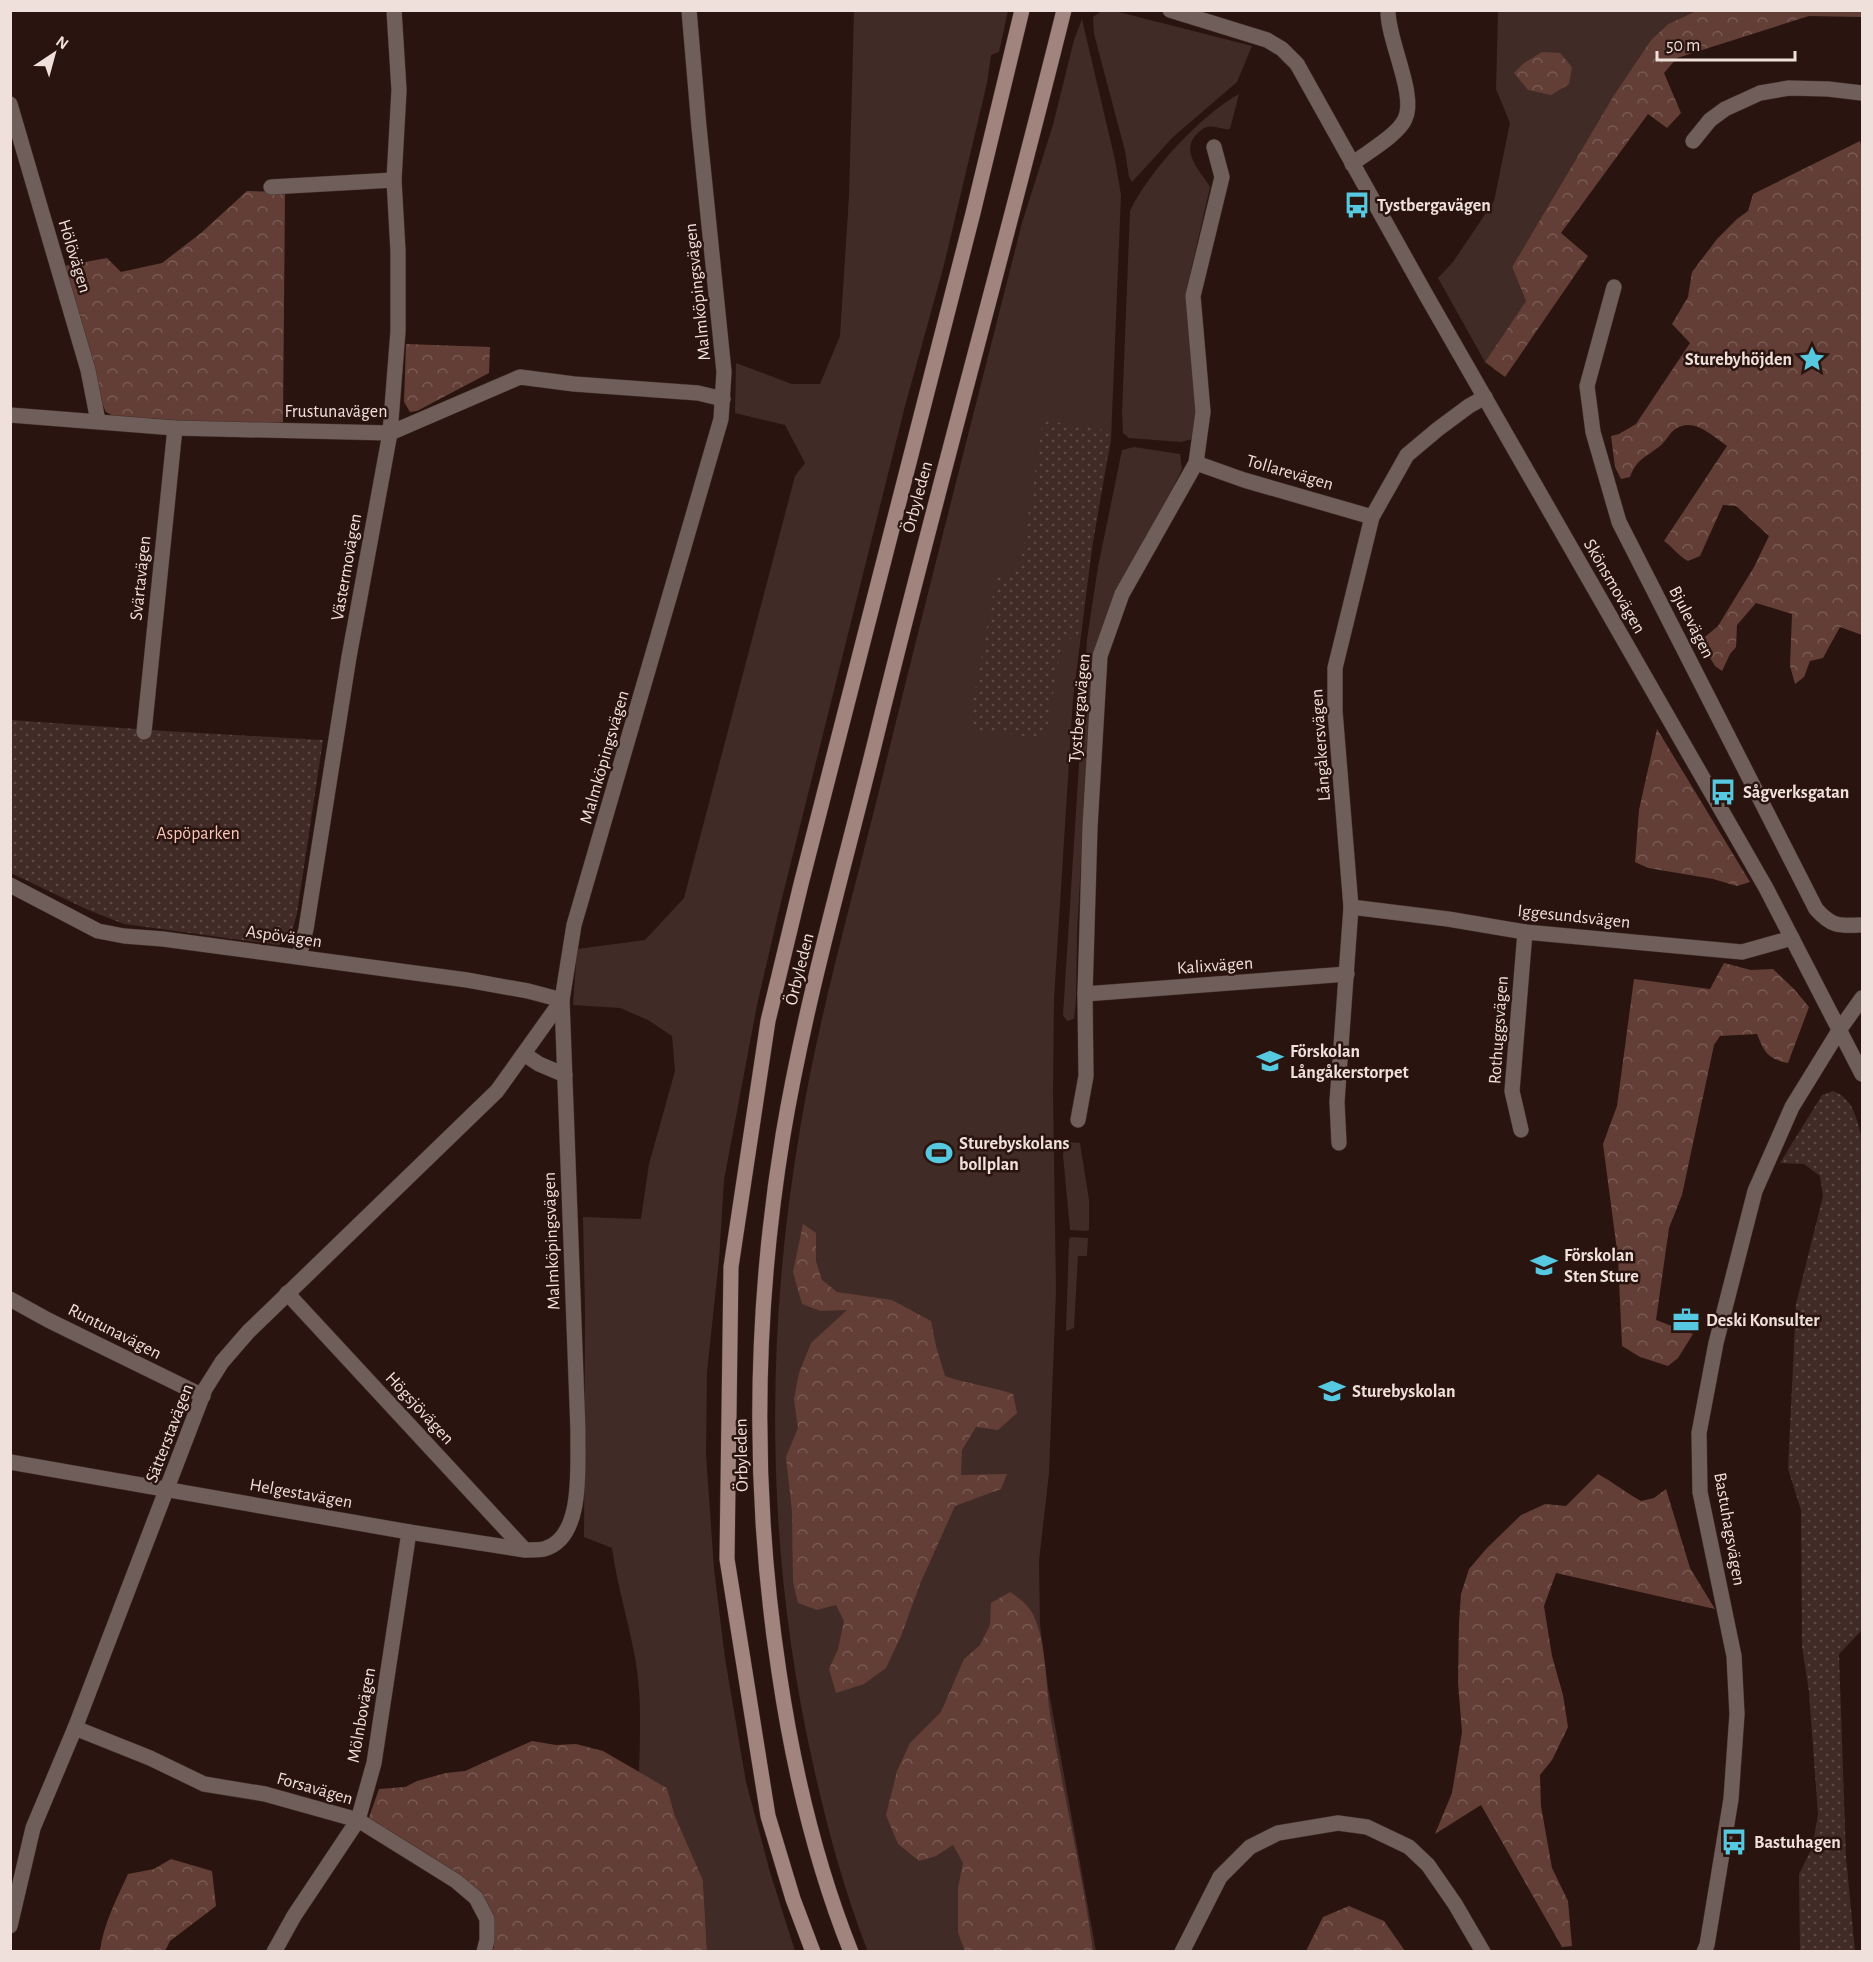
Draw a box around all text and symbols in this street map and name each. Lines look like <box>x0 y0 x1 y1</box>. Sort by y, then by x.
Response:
north arrow <box>24 24 84 84</box>
scale bar <box>1657 24 1795 62</box>
text: N <box>53 33 71 52</box>
text: 50 m <box>1666 37 1700 55</box>
bus stop icon: Tystbergavägen <box>1342 190 1372 220</box>
place label: Tystbergavägen <box>1377 197 1491 215</box>
street label: Hölövägen <box>54 217 94 295</box>
street label: Malmköpingsvägen <box>682 222 714 362</box>
place icon: Sturebyhöjden <box>1797 344 1827 374</box>
place label: Sturebyhöjden <box>1685 351 1792 369</box>
street label: Frustunavägen <box>285 403 387 421</box>
street label: Tollarevägen <box>1244 452 1335 494</box>
street label: Örbyleden <box>898 459 936 535</box>
street label: Västermovägen <box>329 512 365 622</box>
street label: Svärtavägen <box>128 535 154 621</box>
street label: Skönsmovägen <box>1580 536 1648 637</box>
street label: Bjulevägen <box>1665 583 1717 661</box>
street label: Tystbergavägen <box>1066 653 1094 764</box>
street label: Malmköpingsvägen <box>577 688 633 826</box>
street label: Långåkersvägen <box>1308 688 1334 802</box>
bus stop icon: Sågverksgatan <box>1708 777 1738 807</box>
place label: Sågverksgatan <box>1743 784 1849 802</box>
park label: Aspöparken <box>156 825 240 843</box>
street label: Iggesundsvägen <box>1517 902 1631 932</box>
street label: Aspövägen <box>245 923 323 951</box>
street label: Örbyleden <box>780 931 818 1007</box>
street label: Kalixvägen <box>1176 954 1254 978</box>
street label: Rothuggsvägen <box>1486 975 1512 1085</box>
place label: Förskolan Långåkerstorpet <box>1290 1043 1409 1082</box>
school or university icon: Förskolan Långåkerstorpet <box>1255 1046 1285 1076</box>
place label: Sturebyskolans bollplan <box>959 1135 1069 1174</box>
sports icon: Sturebyskolans bollplan <box>924 1138 954 1168</box>
street label: Malmköpingsvägen <box>541 1172 563 1310</box>
place label: Förskolan Sten Sture <box>1564 1247 1639 1286</box>
school or university icon: Förskolan Sten Sture <box>1529 1250 1559 1280</box>
street label: Runtunavägen <box>65 1301 164 1363</box>
office icon: Deski Konsulter <box>1671 1305 1701 1335</box>
place label: Deski Konsulter <box>1706 1312 1820 1330</box>
street label: Högsjövägen <box>381 1369 457 1448</box>
school or university icon: Sturebyskolan <box>1317 1376 1347 1406</box>
street label: Sätterstavägen <box>143 1381 197 1485</box>
place label: Sturebyskolan <box>1352 1383 1456 1401</box>
street label: Örbyleden <box>730 1418 752 1492</box>
street label: Bastuhagsvägen <box>1710 1471 1748 1587</box>
street label: Helgestavägen <box>248 1476 354 1512</box>
street label: Mölnbovägen <box>345 1666 379 1764</box>
street label: Forsavägen <box>275 1770 355 1808</box>
bus stop icon: Bastuhagen <box>1719 1827 1749 1857</box>
place label: Bastuhagen <box>1754 1834 1841 1852</box>

